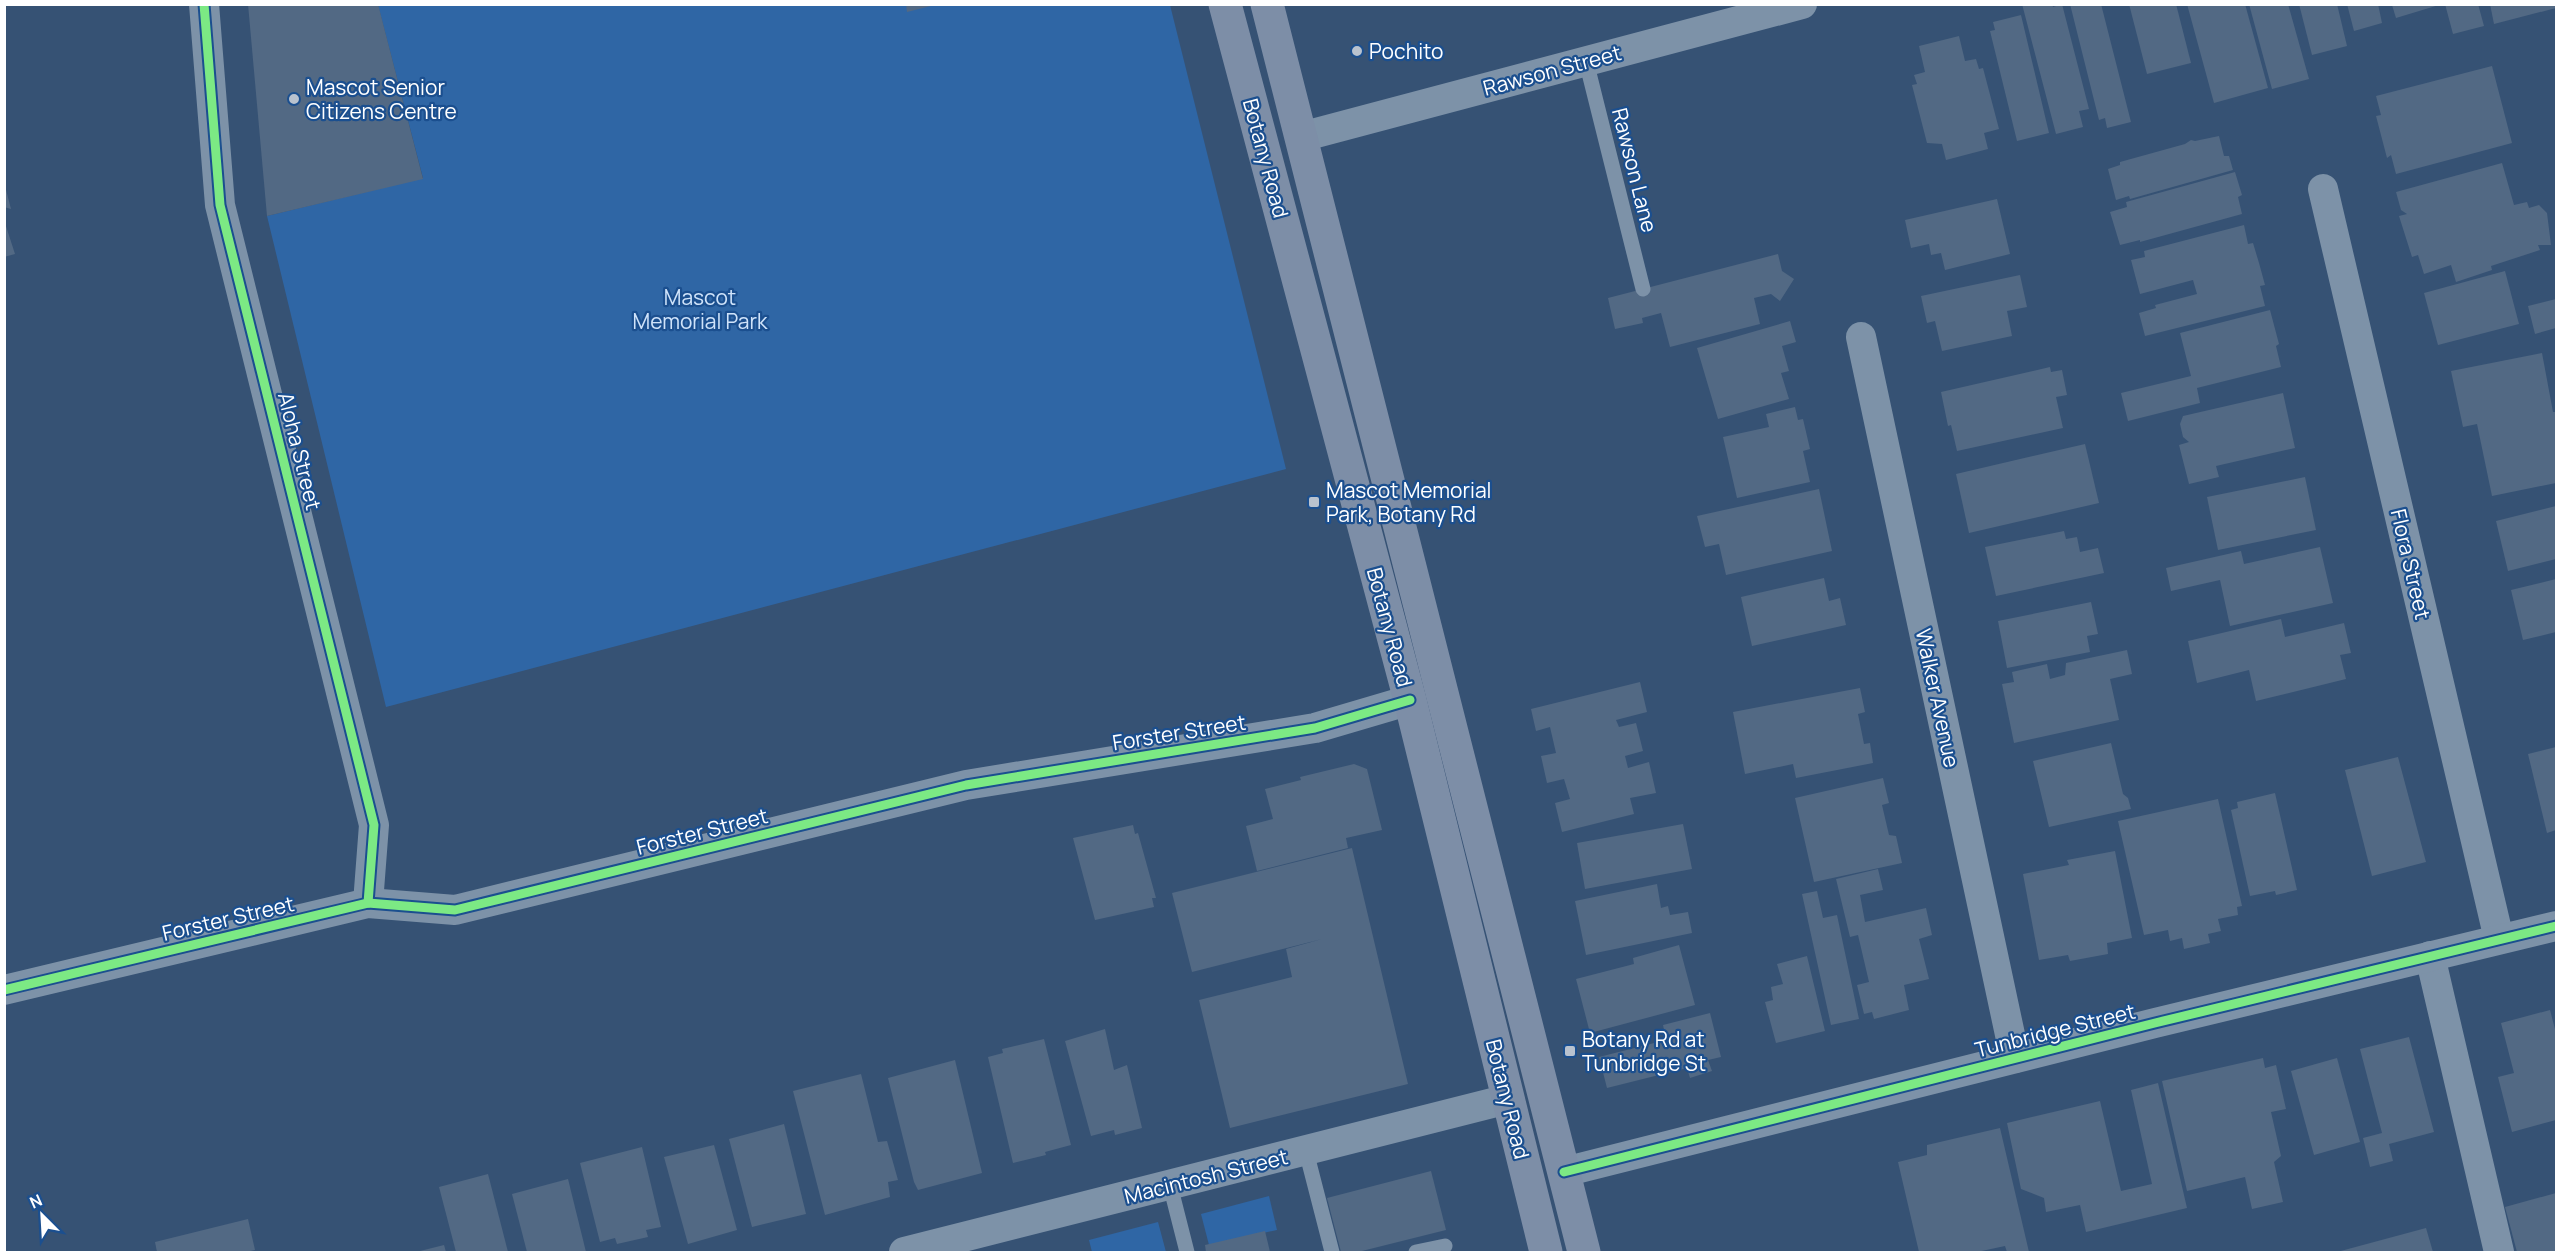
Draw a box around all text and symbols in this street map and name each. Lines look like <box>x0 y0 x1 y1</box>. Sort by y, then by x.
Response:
place label: Pochito <box>1369 37 1443 65</box>
street label: Rawson Street <box>1480 38 1624 102</box>
marker: Pochito <box>1350 44 1364 58</box>
place label: Mascot Senior Citizens Centre <box>306 73 457 125</box>
marker: Mascot Senior Citizens Centre <box>287 92 301 106</box>
street label: Botany Road <box>1237 95 1295 221</box>
street label: Rawson Lane <box>1606 105 1664 235</box>
park label: Mascot Memorial Park <box>633 283 768 335</box>
street label: Aloha Street <box>272 389 328 513</box>
place label: Mascot Memorial Park, Botany Rd <box>1326 476 1492 528</box>
marker: Mascot Memorial Park, Botany Rd <box>1307 495 1321 509</box>
street label: Flora Street <box>2385 506 2437 622</box>
street label: Botany Road <box>1361 564 1419 690</box>
street label: Walker Avenue <box>1910 626 1966 770</box>
street label: Forster Street <box>1110 708 1248 756</box>
street label: Forster Street <box>633 801 771 861</box>
street label: Forster Street <box>159 889 297 947</box>
street label: Tunbridge Street <box>1972 997 2138 1063</box>
place label: Botany Rd at Tunbridge St <box>1582 1025 1706 1077</box>
street label: Botany Road <box>1480 1036 1536 1162</box>
marker: Botany Rd at Tunbridge St <box>1563 1044 1577 1058</box>
street label: Macintosh Street <box>1121 1142 1291 1210</box>
north arrow <box>12 1185 72 1245</box>
text: N <box>26 1189 46 1214</box>

